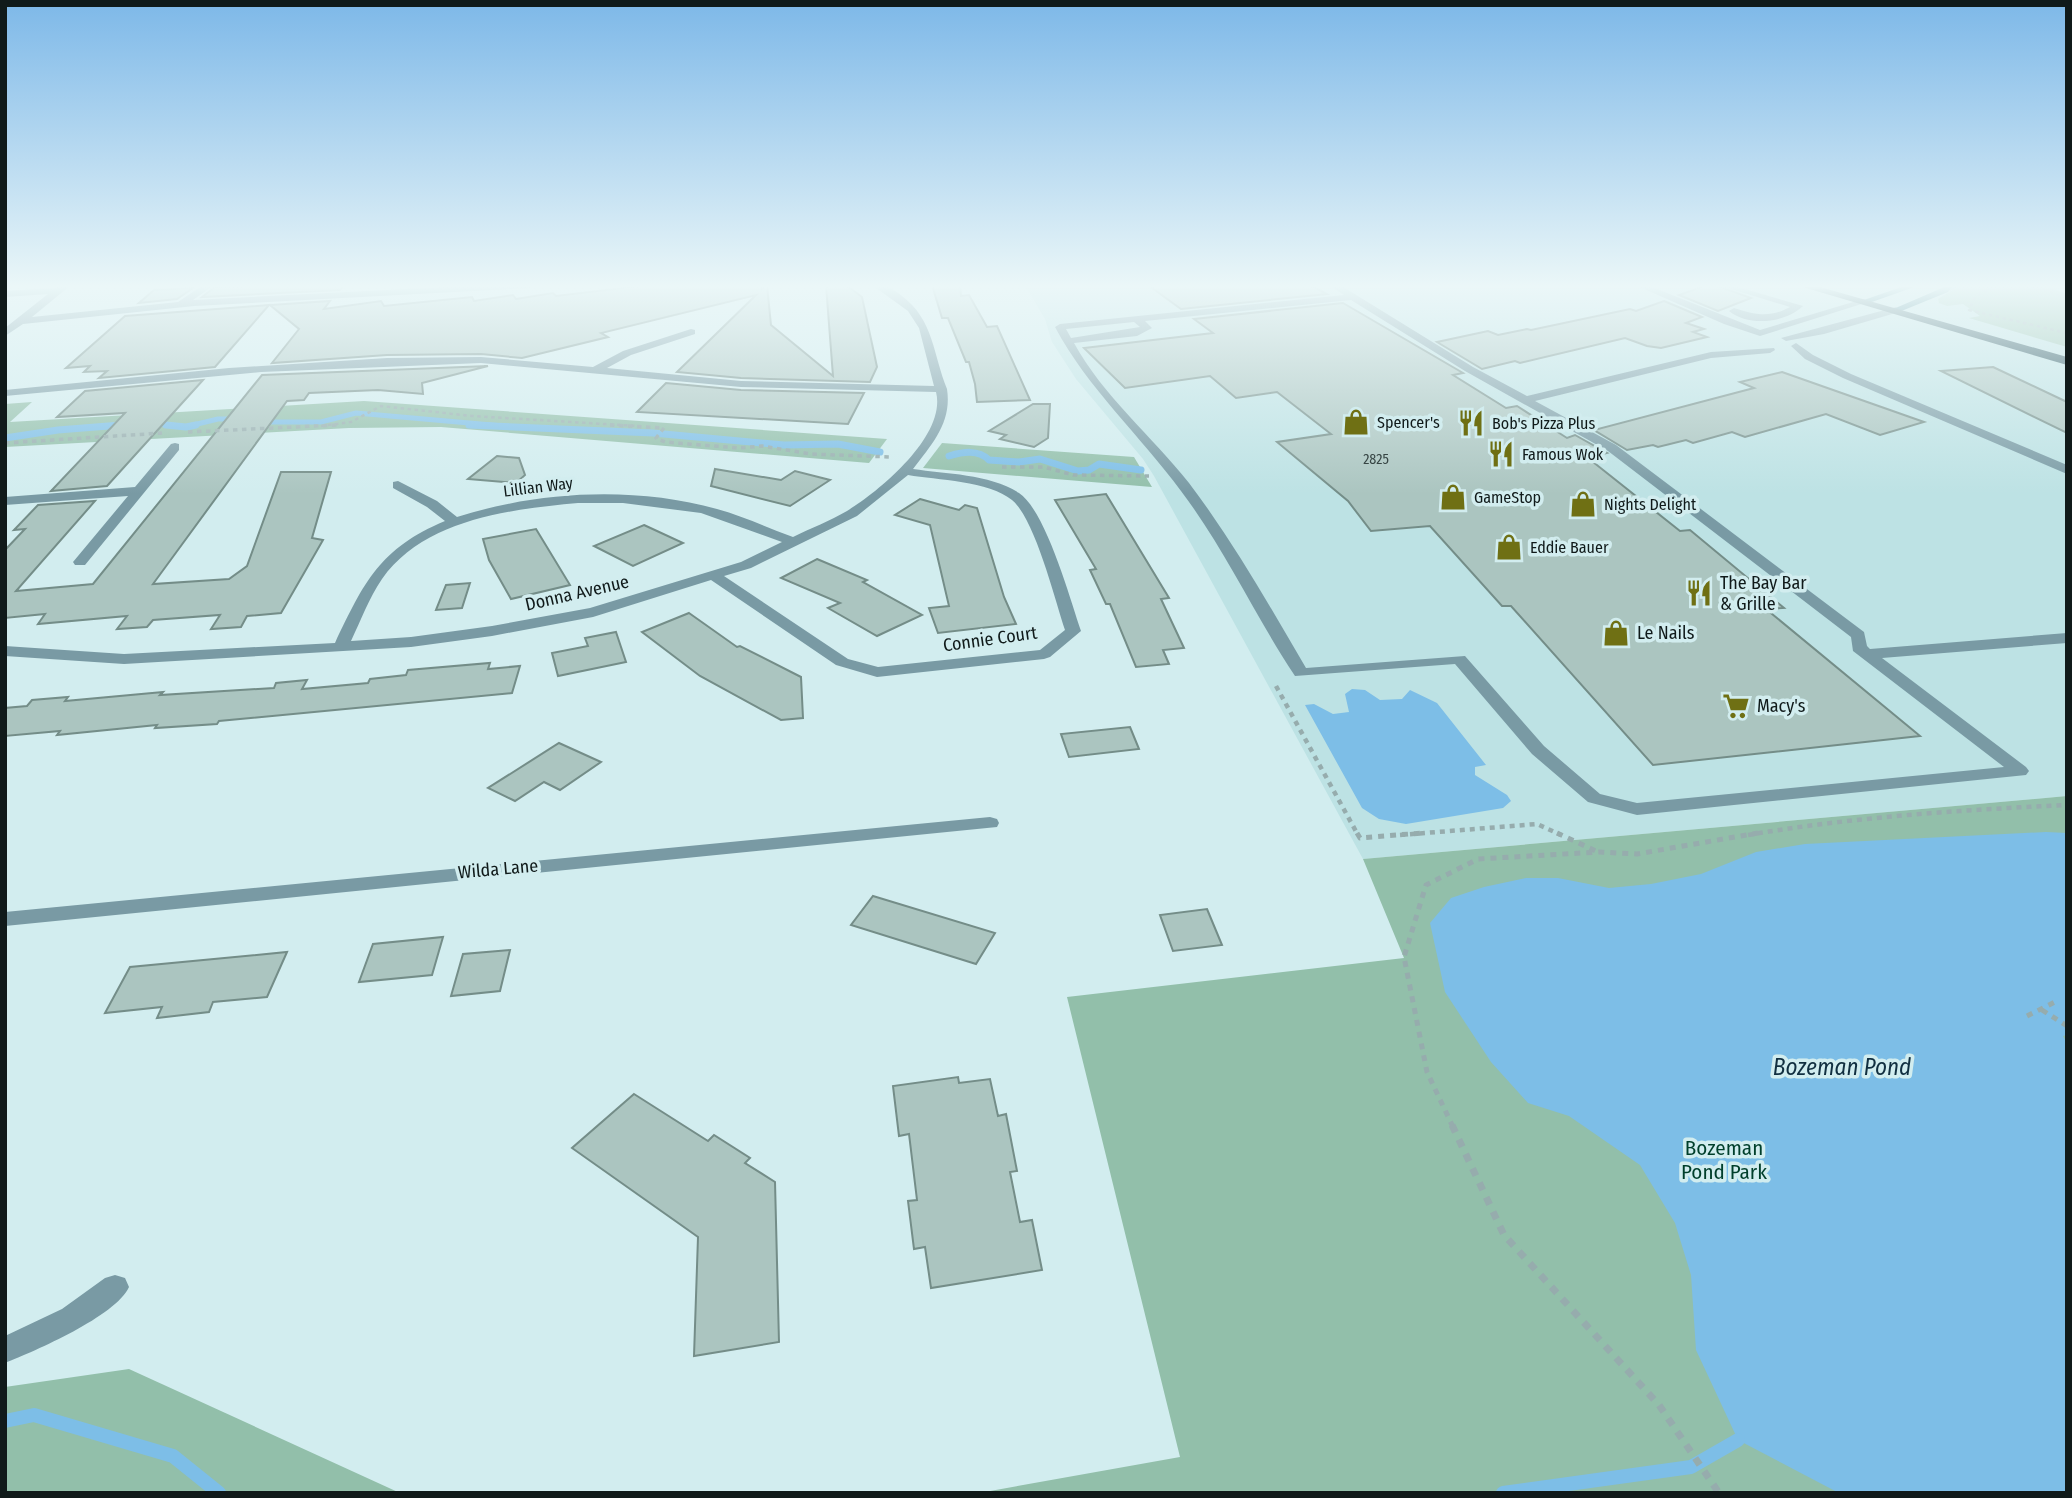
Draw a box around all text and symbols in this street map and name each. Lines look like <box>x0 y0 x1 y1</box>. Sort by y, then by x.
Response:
shop icon: Spencer's <box>1341 407 1371 437</box>
restaurant icon: Bob's Pizza Plus <box>1456 408 1486 438</box>
place label: Spencer's <box>1377 413 1440 432</box>
place label: Bob's Pizza Plus <box>1492 414 1595 433</box>
restaurant icon: Famous Wok <box>1486 439 1516 469</box>
place label: Famous Wok <box>1522 445 1604 464</box>
house number: 2825 <box>1363 451 1389 468</box>
street label: Lillian Way <box>502 473 575 501</box>
shop icon: GameStop <box>1438 482 1468 512</box>
place label: GameStop <box>1474 488 1541 507</box>
shop icon: Nights Delight <box>1568 489 1598 519</box>
place label: Nights Delight <box>1604 495 1697 514</box>
shop icon: Eddie Bauer <box>1494 532 1524 562</box>
place label: Eddie Bauer <box>1530 538 1609 557</box>
street label: Donna Avenue <box>523 570 631 616</box>
place label: The Bay Bar & Grille <box>1720 572 1807 615</box>
restaurant icon: The Bay Bar & Grille <box>1684 578 1714 608</box>
shop icon: Le Nails <box>1601 618 1631 648</box>
street label: Connie Court <box>942 622 1039 656</box>
place label: Le Nails <box>1637 622 1695 644</box>
supermarket icon: Macy's <box>1721 691 1751 721</box>
place label: Macy's <box>1757 695 1806 717</box>
street label: Wilda Lane <box>457 855 539 883</box>
water label: Bozeman Pond <box>1773 1053 1911 1081</box>
park label: Bozeman Pond Park <box>1681 1135 1767 1185</box>

